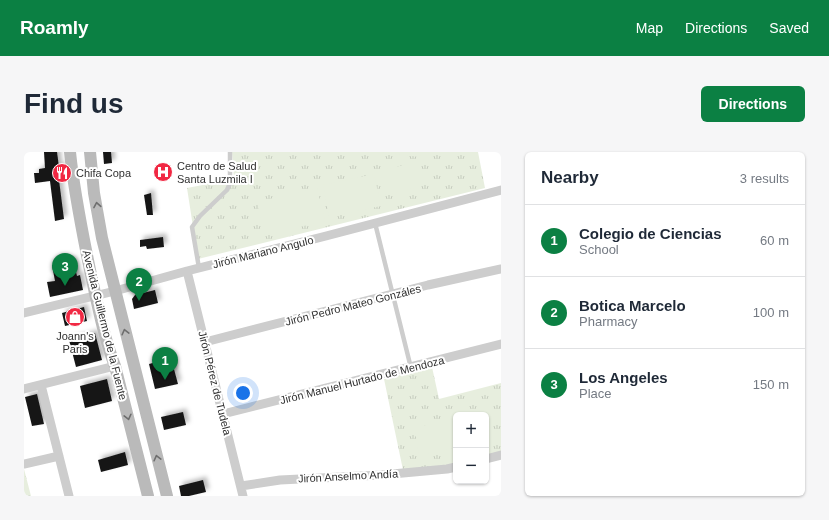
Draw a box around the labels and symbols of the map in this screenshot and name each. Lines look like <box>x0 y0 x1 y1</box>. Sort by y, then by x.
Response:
place label: Centro de Salud Santa Luzmila I <box>177 160 257 185</box>
hospital icon: Centro de Salud Santa Luzmila I <box>152 161 174 183</box>
restaurant icon: Chifa Copa <box>51 162 73 184</box>
place label: Chifa Copa <box>76 167 132 179</box>
one-way arrow <box>93 202 101 209</box>
street label: Jirón Mariano Angulo <box>211 234 315 270</box>
street label: Avenida Guillermo de la Fuente <box>81 249 129 401</box>
pin: 3 <box>52 253 78 286</box>
pin: 2 <box>126 268 152 301</box>
street label: Jirón Pedro Mateo Gonzáles <box>284 282 423 328</box>
shop icon: Joann's Paris <box>64 306 86 328</box>
one-way arrow <box>122 329 130 335</box>
place label: Joann's Paris <box>56 330 94 355</box>
street label: Jirón Pérez de Tudela <box>196 330 234 437</box>
pin: 1 <box>152 347 178 380</box>
street label: Jirón Manuel Hurtado de Mendoza <box>279 354 446 406</box>
your location <box>233 383 253 403</box>
one-way arrow <box>123 414 131 420</box>
one-way arrow <box>154 455 162 461</box>
street label: Jirón Anselmo Andía <box>298 467 399 485</box>

